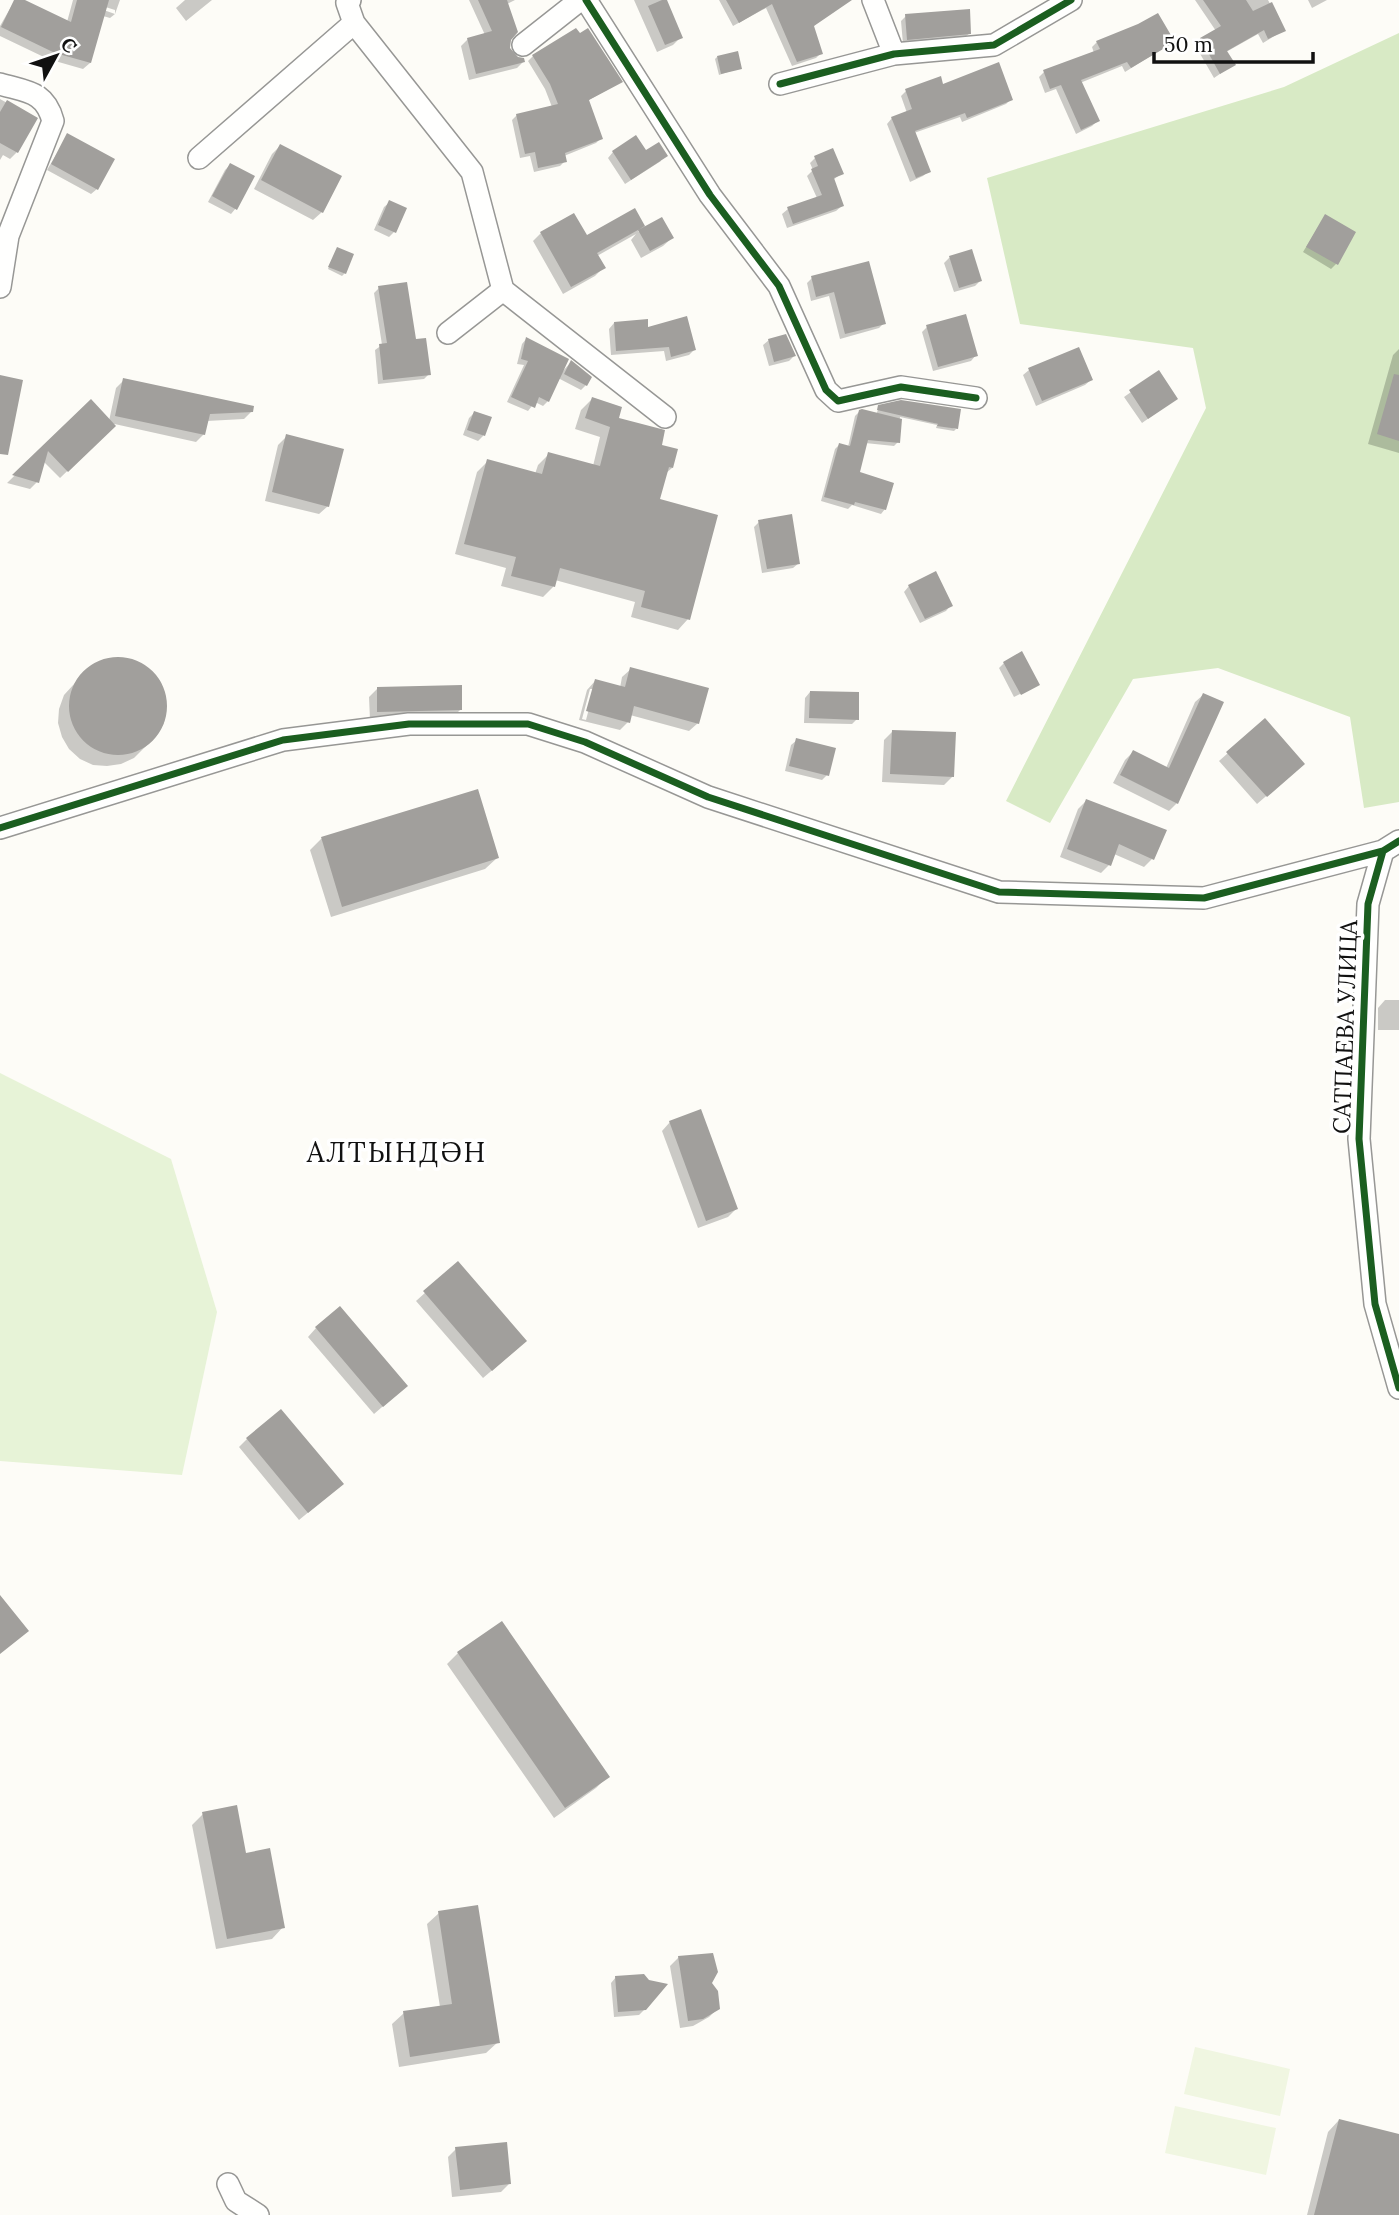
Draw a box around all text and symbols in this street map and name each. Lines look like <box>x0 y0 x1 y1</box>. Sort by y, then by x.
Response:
north arrow <box>21 21 91 91</box>
scale bar <box>1154 21 1313 65</box>
text: 50 m <box>1164 31 1213 58</box>
text: С <box>56 32 82 58</box>
street label: САТПАЕВА УЛИЦА <box>1326 918 1364 1135</box>
district label: АЛТЫНДӘН <box>306 1134 487 1170</box>

